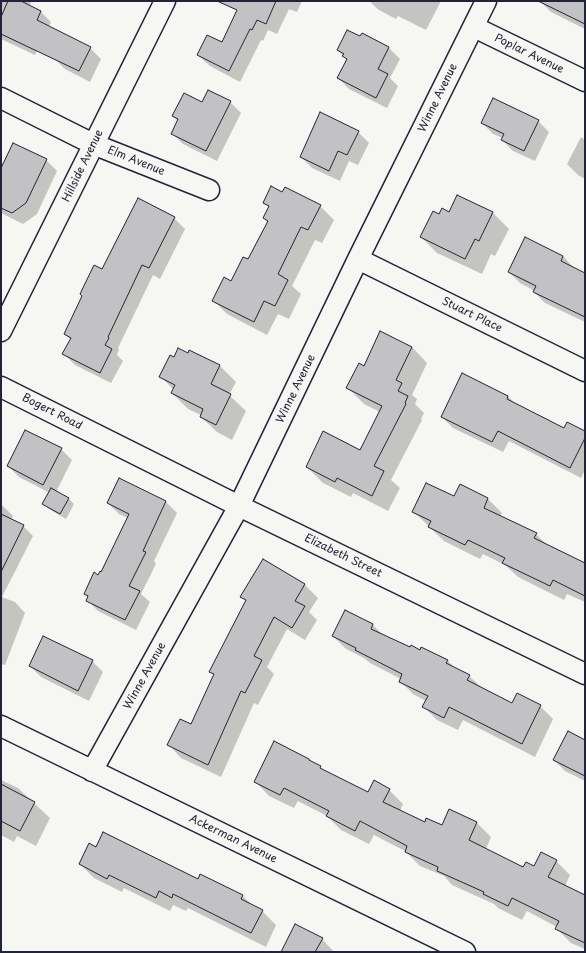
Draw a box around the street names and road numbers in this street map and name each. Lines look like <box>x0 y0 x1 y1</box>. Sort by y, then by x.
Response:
street label: Poplar Avenue <box>492 32 566 76</box>
street label: Winne Avenue <box>416 61 460 135</box>
street label: Hillside Avenue <box>60 128 106 204</box>
street label: Elm Avenue <box>105 144 167 178</box>
street label: Stuart Place <box>440 295 504 335</box>
street label: Winne Avenue <box>274 352 318 426</box>
street label: Bogert Road <box>20 391 84 433</box>
street label: Elizabeth Street <box>302 532 384 580</box>
street label: Winne Avenue <box>121 640 169 712</box>
street label: Ackerman Avenue <box>187 812 279 866</box>

